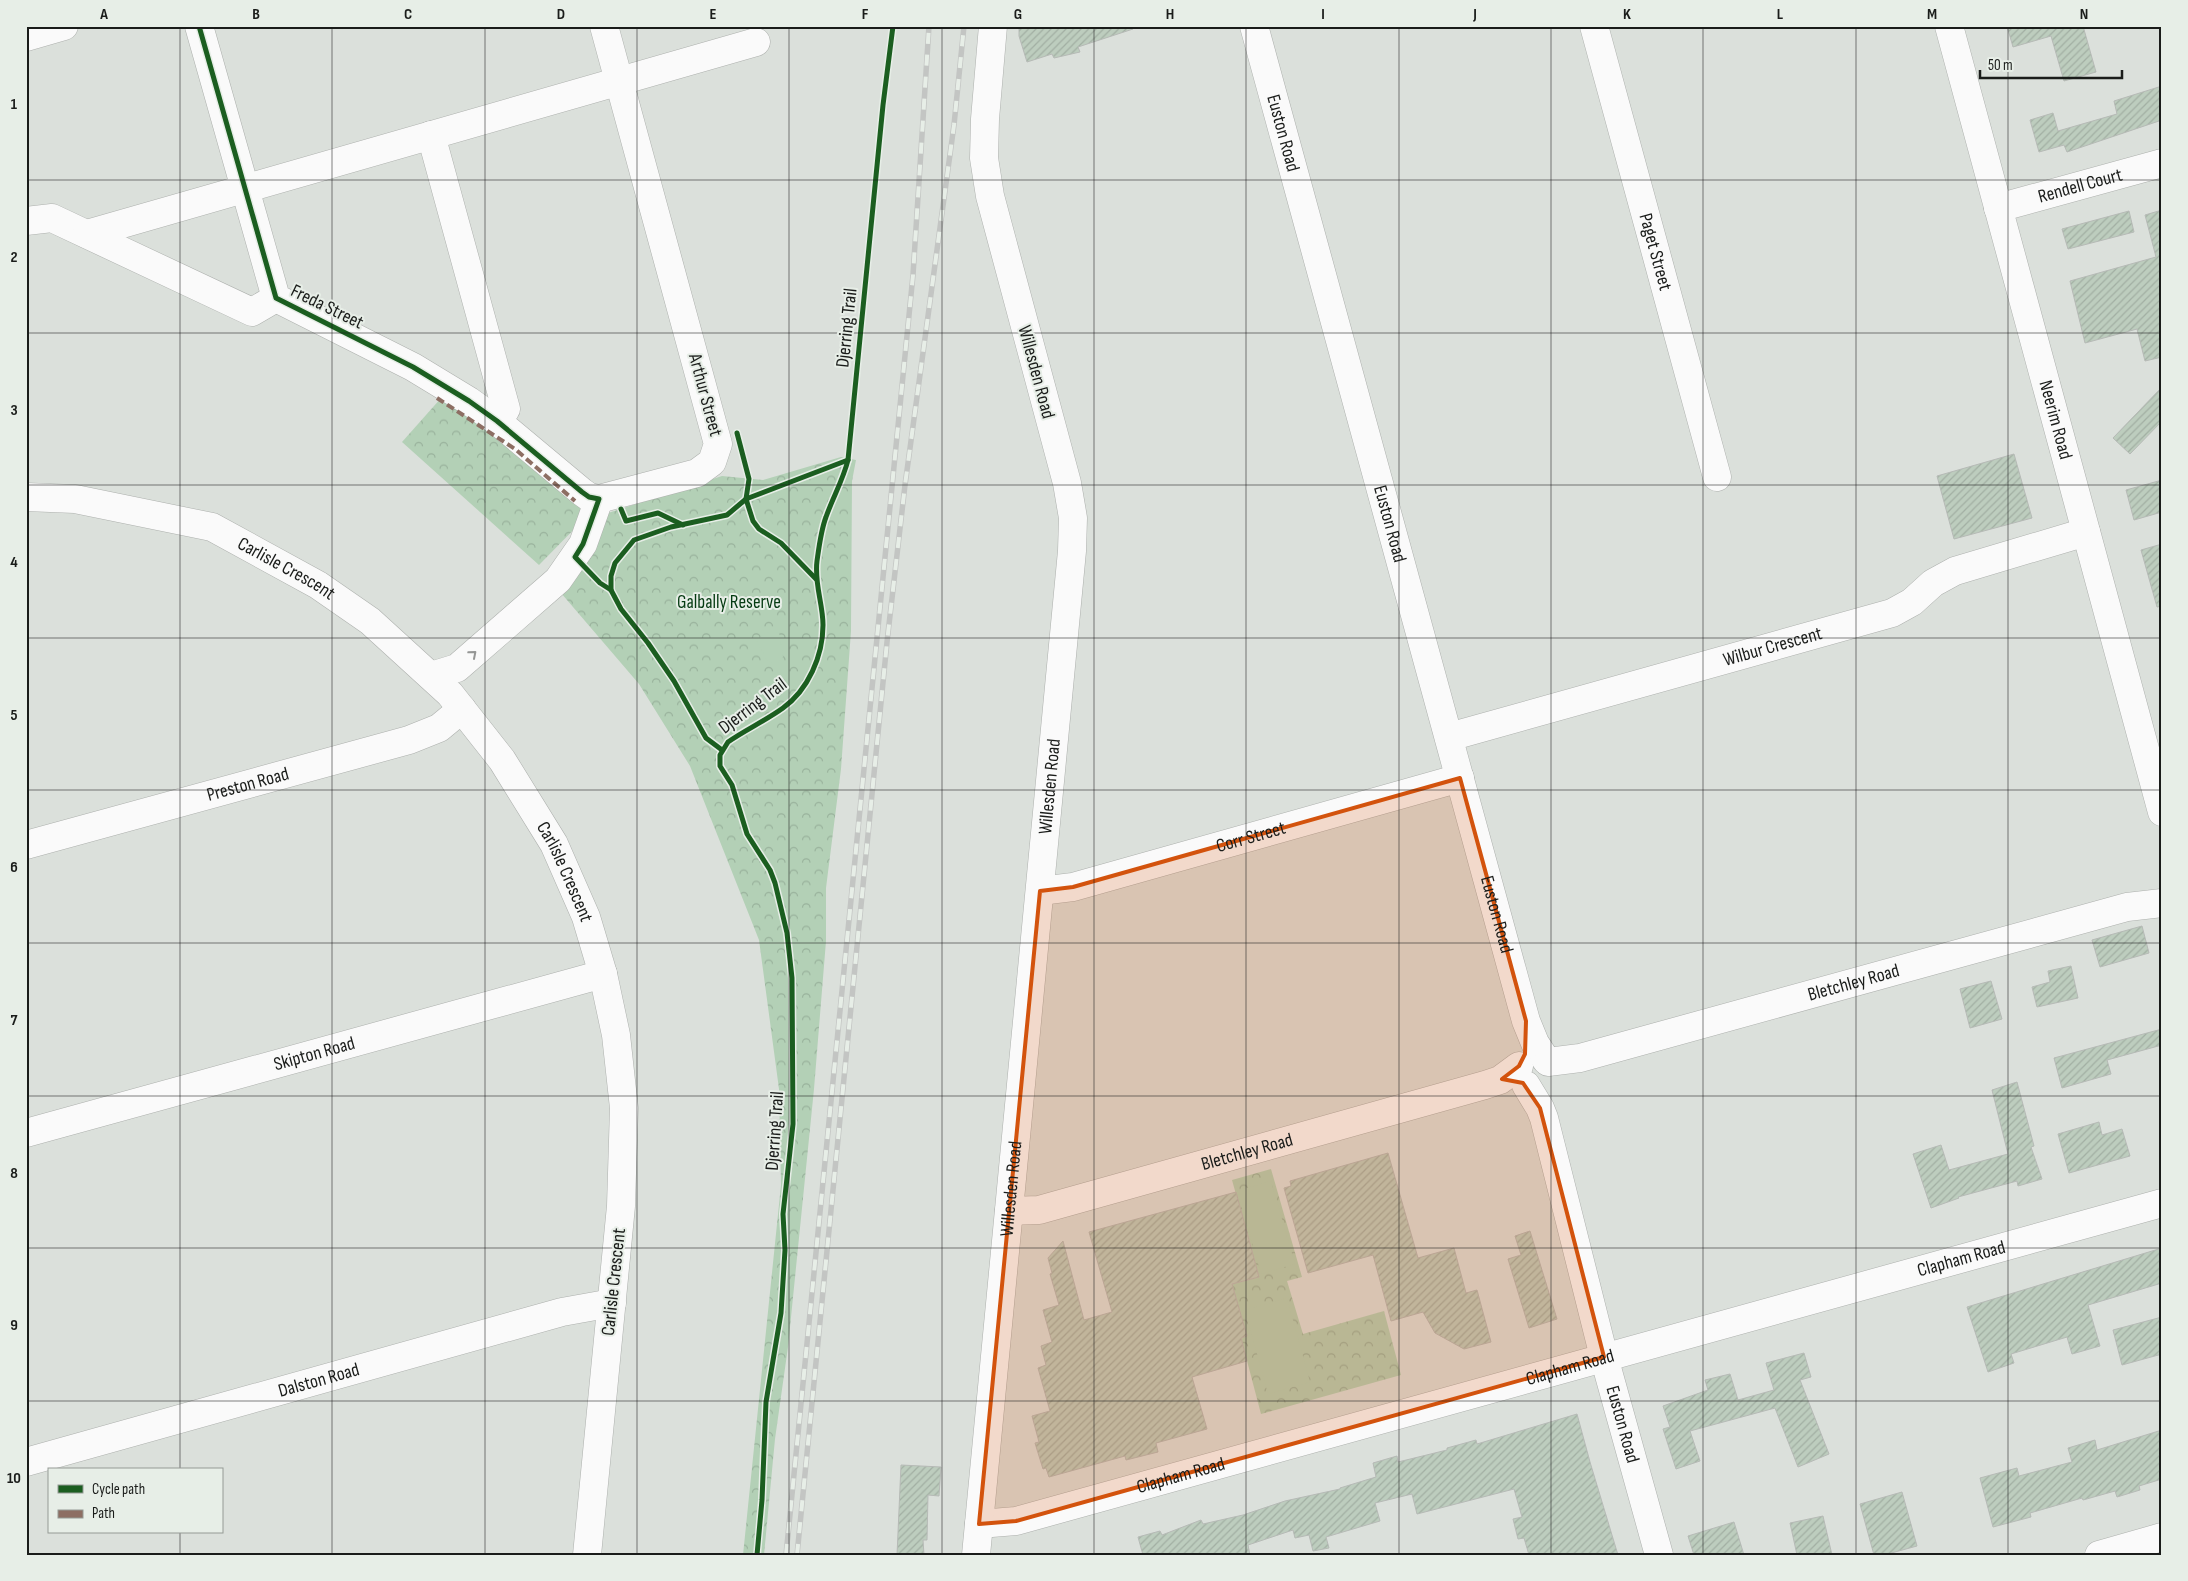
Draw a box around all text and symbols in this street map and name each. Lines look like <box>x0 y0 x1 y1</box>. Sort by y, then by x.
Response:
text: A <box>99 5 108 24</box>
text: B <box>252 5 260 24</box>
text: C <box>404 5 412 24</box>
text: D <box>557 5 565 24</box>
text: E <box>710 5 717 24</box>
text: F <box>862 5 869 24</box>
text: G <box>1014 5 1022 24</box>
text: H <box>1166 5 1174 24</box>
text: I <box>1321 5 1325 24</box>
text: J <box>1472 5 1477 24</box>
text: K <box>1623 5 1631 24</box>
text: L <box>1777 5 1784 24</box>
text: M <box>1927 5 1937 24</box>
text: N <box>2080 5 2088 24</box>
scale bar <box>1980 48 2123 80</box>
text: 50 m <box>1988 56 2013 75</box>
street label: Euston Road <box>1262 92 1305 174</box>
text: 1 <box>11 95 18 114</box>
street label: Rendell Court <box>2035 163 2125 208</box>
street label: Paget Street <box>1634 211 1677 293</box>
text: 2 <box>10 248 18 267</box>
street label: Freda Street <box>287 279 367 335</box>
street label: Djerring Trail <box>831 287 863 369</box>
street label: Willesden Road <box>1012 323 1060 421</box>
street label: Arthur Street <box>683 350 727 439</box>
street label: Neerim Road <box>2034 378 2077 462</box>
text: 3 <box>10 401 18 420</box>
street label: Euston Road <box>1369 483 1412 565</box>
street label: Carlisle Crescent <box>234 532 340 605</box>
text: 4 <box>10 553 18 572</box>
park label: Galbally Reserve <box>677 591 781 614</box>
street label: Wilbur Crescent <box>1720 622 1825 671</box>
one-way arrow <box>468 651 477 660</box>
street label: Djerring Trail <box>714 673 792 739</box>
text: 5 <box>10 706 18 725</box>
street label: Willesden Road <box>1033 738 1065 835</box>
street label: Preston Road <box>204 762 291 806</box>
street label: Corr Street <box>1214 816 1288 858</box>
street label: Carlisle Crescent <box>531 817 598 925</box>
text: 6 <box>10 858 18 877</box>
street label: Euston Road <box>1475 873 1518 956</box>
street label: Bletchley Road <box>1805 959 1902 1006</box>
text: 7 <box>11 1011 18 1030</box>
street label: Skipton Road <box>271 1031 357 1076</box>
street label: Djerring Trail <box>761 1091 789 1171</box>
street label: Bletchley Road <box>1199 1128 1295 1175</box>
street label: Willesden Road <box>995 1140 1027 1238</box>
text: 8 <box>10 1164 18 1183</box>
street label: Carlisle Crescent <box>597 1227 631 1337</box>
street label: Clapham Road <box>1915 1236 2008 1282</box>
text: 9 <box>10 1316 18 1335</box>
street label: Clapham Road <box>1523 1344 1617 1390</box>
street label: Dalston Road <box>276 1358 362 1402</box>
street label: Euston Road <box>1601 1383 1644 1465</box>
street label: Clapham Road <box>1134 1452 1227 1498</box>
legend <box>48 1468 222 1534</box>
text: 10 <box>7 1469 21 1488</box>
text: Cycle path <box>92 1480 145 1499</box>
text: Path <box>92 1504 115 1523</box>

